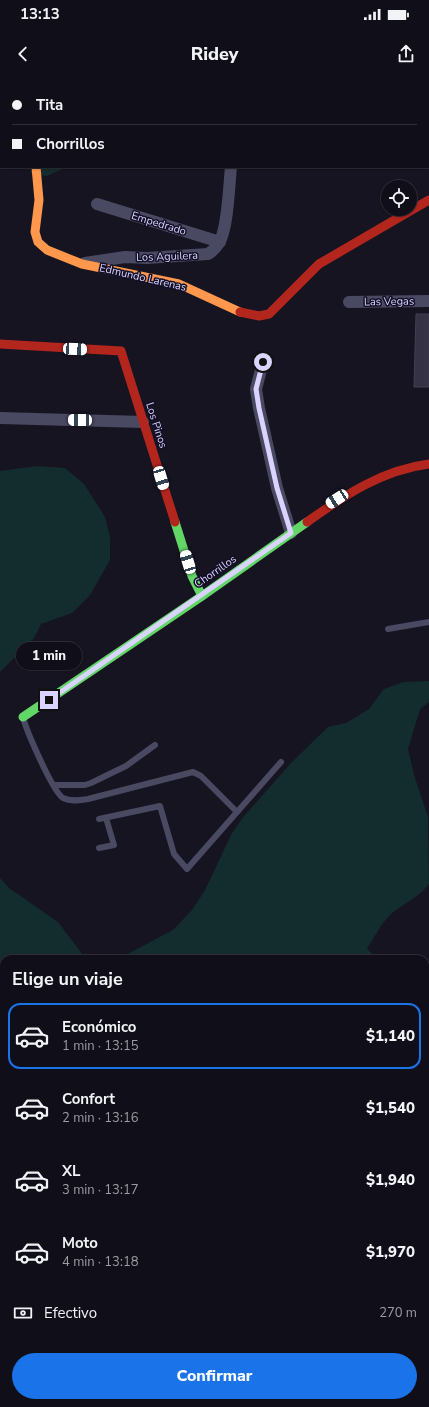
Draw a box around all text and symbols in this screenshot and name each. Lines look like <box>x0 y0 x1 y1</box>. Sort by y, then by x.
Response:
text: 13:13 <box>20 4 60 24</box>
text: Ridey <box>191 42 238 66</box>
icon: back <box>12 43 34 65</box>
icon: share <box>395 43 417 65</box>
text: Tita <box>36 95 63 115</box>
text: Chorrillos <box>36 134 105 154</box>
map controls <box>381 180 417 216</box>
button: locate <box>381 180 417 216</box>
street label: Empedrado <box>130 208 188 239</box>
street label: Los Aguilera <box>136 248 198 265</box>
street label: Edmundo Larenas <box>98 260 188 295</box>
street label: Las Vegas <box>364 294 414 309</box>
car <box>63 342 87 356</box>
route start <box>254 353 272 371</box>
street label: Los Pinos <box>142 400 171 450</box>
car <box>68 414 92 426</box>
car <box>152 465 170 491</box>
car <box>324 487 350 511</box>
car <box>179 549 197 575</box>
street label: Chorrillos <box>191 551 239 591</box>
callout: 1 min <box>16 642 82 670</box>
text: 1 min <box>32 647 66 665</box>
route end <box>40 691 58 709</box>
text: Elige un viaje <box>12 967 123 991</box>
text: Económico <box>62 1017 136 1037</box>
icon: car <box>14 1018 50 1054</box>
text: $1,140 <box>366 1026 415 1046</box>
text: 1 min · 13:15 <box>62 1037 138 1055</box>
text: Confort <box>62 1089 115 1109</box>
icon: car <box>14 1090 50 1126</box>
text: $1,540 <box>366 1098 415 1118</box>
text: 2 min · 13:16 <box>62 1109 138 1127</box>
text: XL <box>62 1161 81 1181</box>
icon: car <box>14 1162 50 1198</box>
text: $1,940 <box>366 1170 415 1190</box>
text: 3 min · 13:17 <box>62 1181 138 1199</box>
text: Moto <box>62 1233 98 1253</box>
icon: car <box>14 1234 50 1270</box>
text: $1,970 <box>366 1242 415 1262</box>
text: 4 min · 13:18 <box>62 1253 138 1271</box>
icon: cash <box>12 1302 34 1324</box>
text: Efectivo <box>44 1303 97 1323</box>
text: 270 m <box>379 1304 417 1322</box>
button: Confirmar <box>12 1353 417 1399</box>

